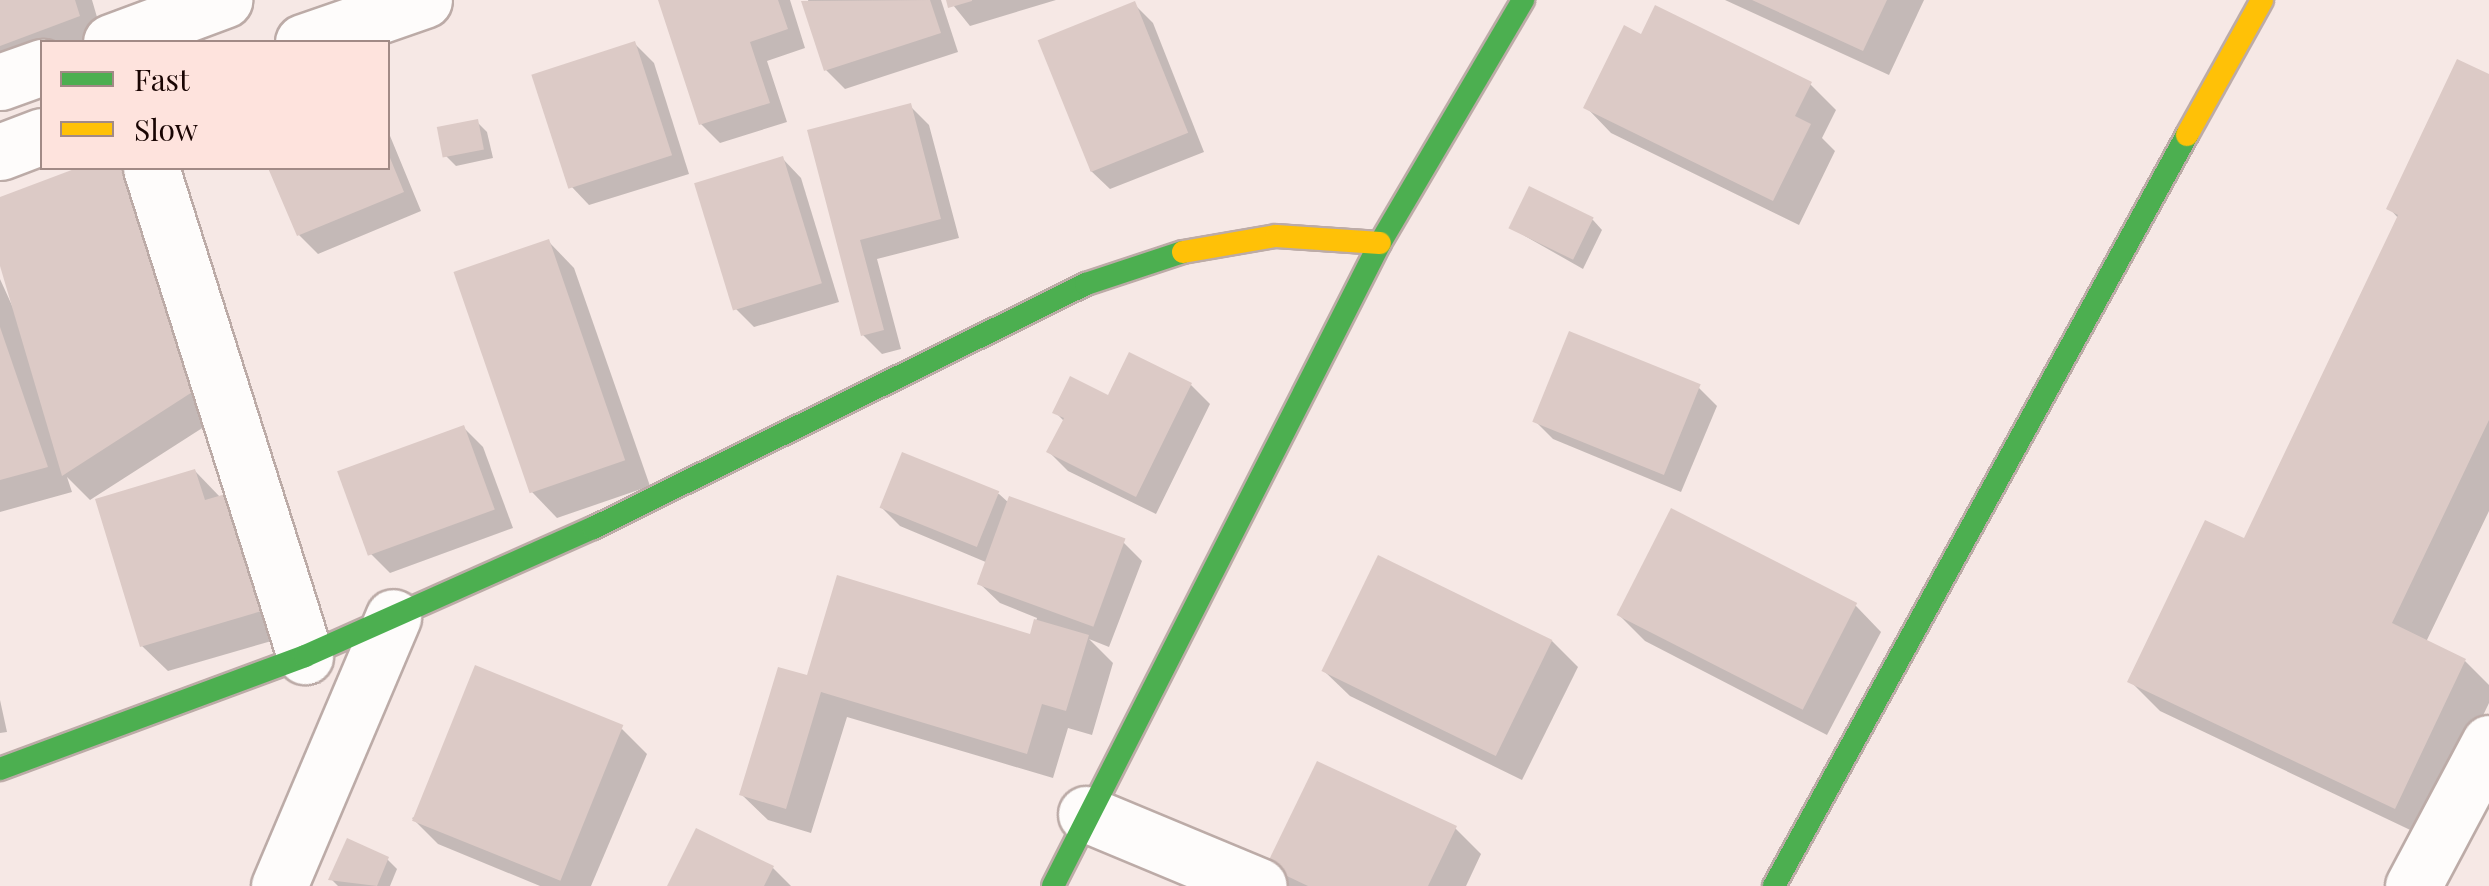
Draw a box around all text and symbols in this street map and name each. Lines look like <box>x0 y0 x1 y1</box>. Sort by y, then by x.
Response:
legend <box>40 40 390 170</box>
text: Fast <box>134 59 190 99</box>
text: Slow <box>134 109 198 149</box>

